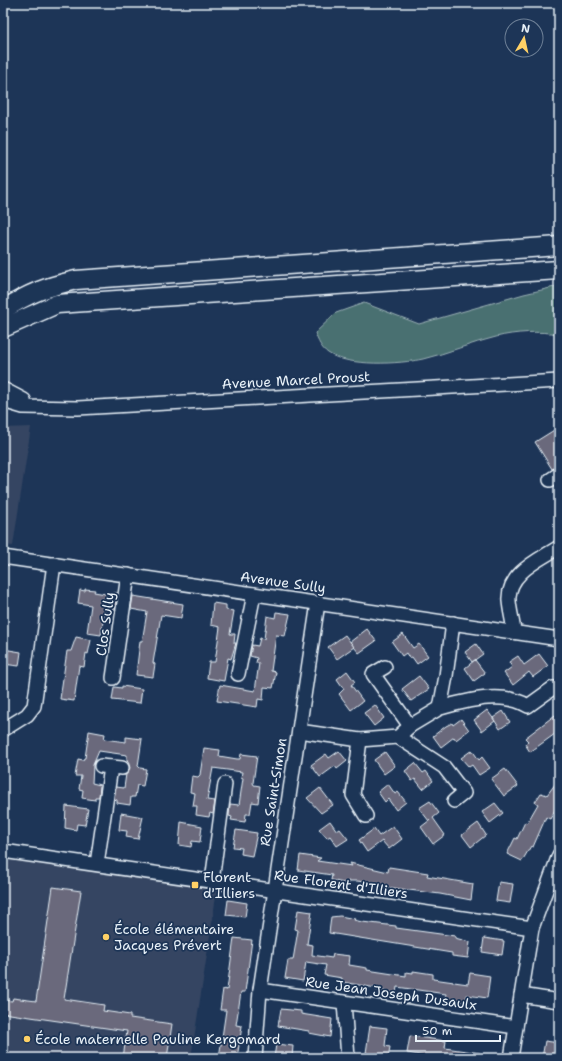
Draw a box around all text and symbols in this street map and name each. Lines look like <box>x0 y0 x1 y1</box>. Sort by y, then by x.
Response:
north arrow <box>504 18 544 58</box>
text: N <box>520 21 531 37</box>
street label: Avenue Marcel Proust <box>221 367 371 393</box>
street label: Avenue Sully <box>239 567 327 597</box>
street label: Clos Sully <box>92 591 118 657</box>
street label: Rue Saint-Simon <box>256 736 291 847</box>
street label: Rue Florent d'Illiers <box>273 866 409 902</box>
place label: Florent d'Illiers <box>203 868 255 902</box>
marker: Florent d'Illiers <box>190 880 200 890</box>
place label: École élémentaire Jacques Prévert <box>114 920 234 954</box>
marker: École élémentaire Jacques Prévert <box>101 932 111 942</box>
street label: Rue Jean Joseph Dusaulx <box>304 972 478 1014</box>
scale bar <box>416 1017 500 1043</box>
text: 50 m <box>422 1023 452 1039</box>
place label: École maternelle Pauline Kergomard <box>35 1030 281 1048</box>
marker: École maternelle Pauline Kergomard <box>22 1034 32 1044</box>

